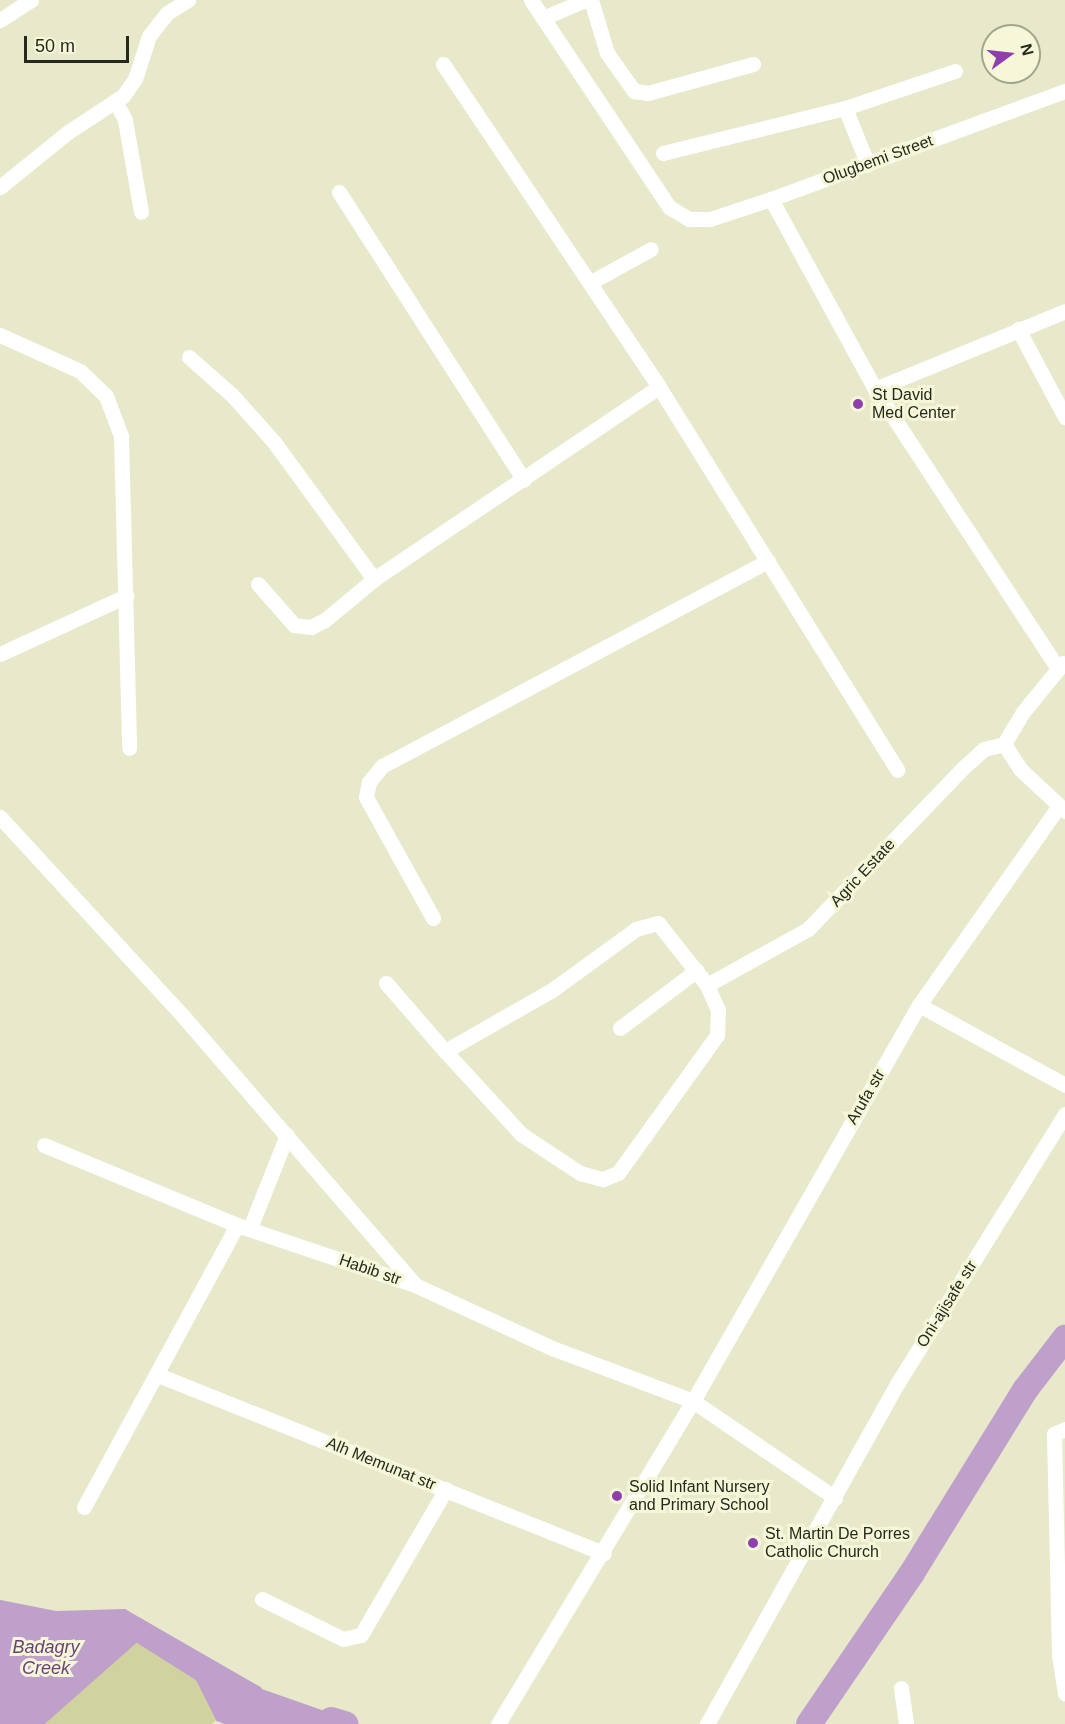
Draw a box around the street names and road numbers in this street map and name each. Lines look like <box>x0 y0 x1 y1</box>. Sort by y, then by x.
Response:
street label: Olugbemi Street <box>820 131 936 189</box>
street label: Agric Estate <box>827 835 899 911</box>
street label: Arufa str <box>843 1066 889 1128</box>
street label: Habib str <box>337 1251 403 1289</box>
street label: Oni-ajisafe str <box>913 1257 981 1351</box>
street label: Alh Memunat str <box>323 1433 439 1495</box>

